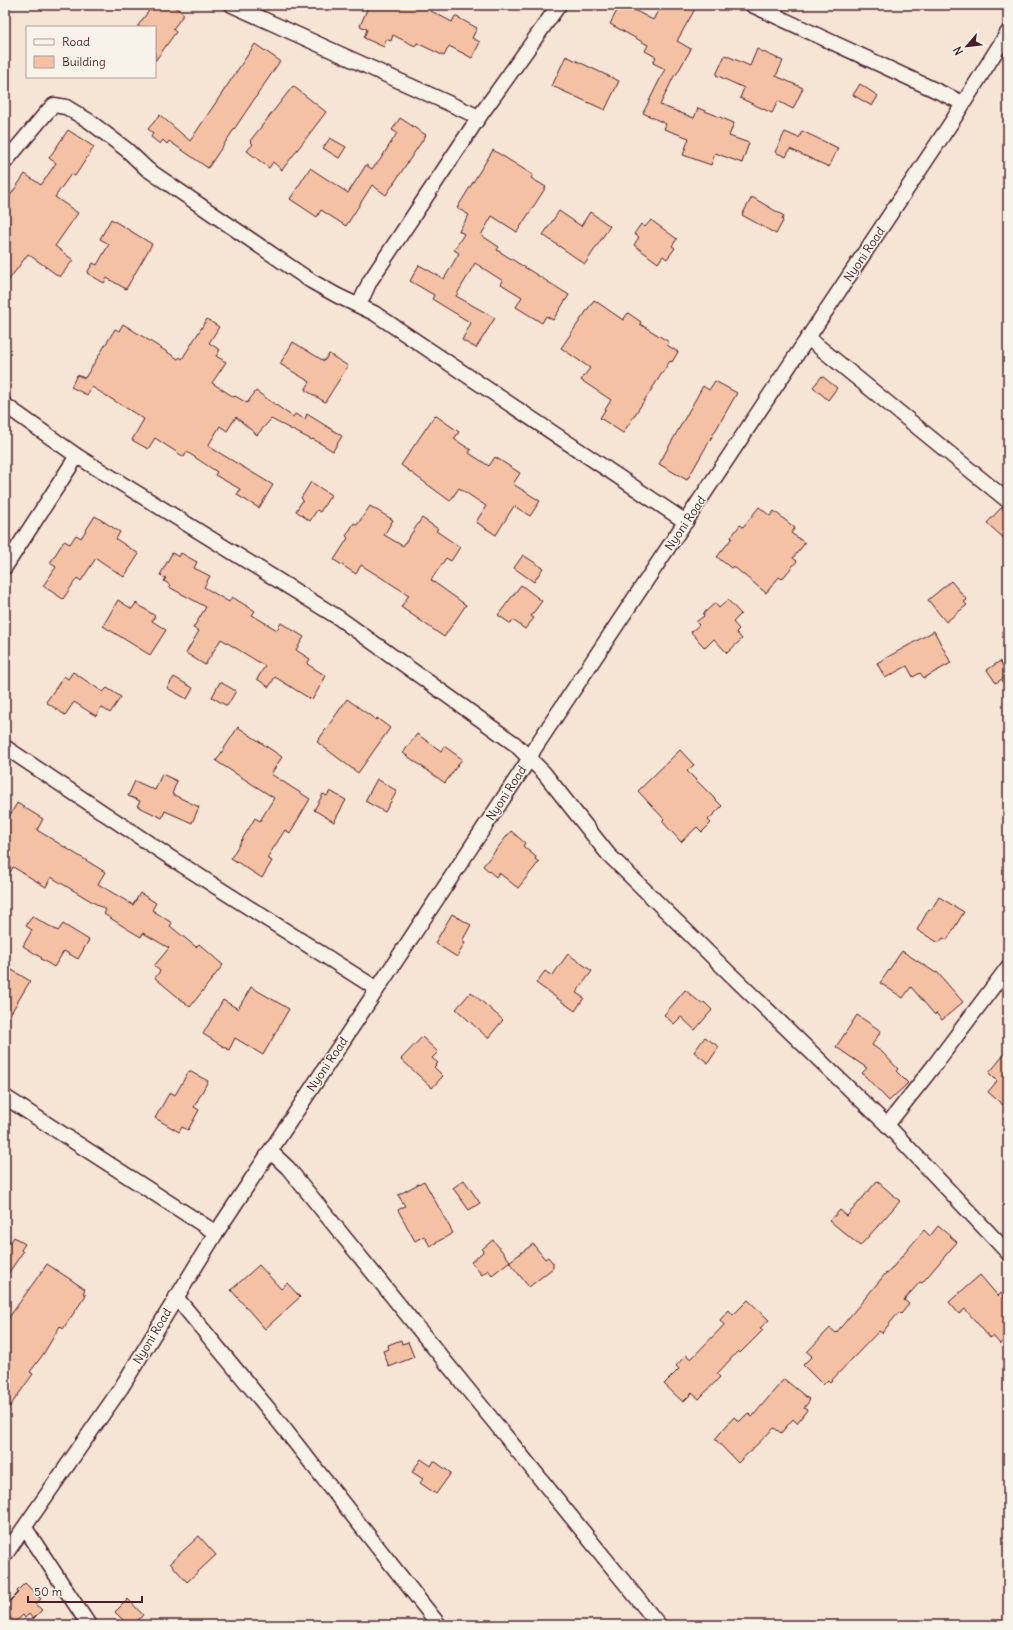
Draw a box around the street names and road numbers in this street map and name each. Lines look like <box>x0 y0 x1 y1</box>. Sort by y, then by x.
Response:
street label: Nyoni Road <box>840 224 888 284</box>
street label: Nyoni Road <box>661 493 709 553</box>
street label: Nyoni Road <box>483 763 529 823</box>
street label: Nyoni Road <box>303 1034 351 1094</box>
street label: Nyoni Road <box>130 1305 174 1367</box>

